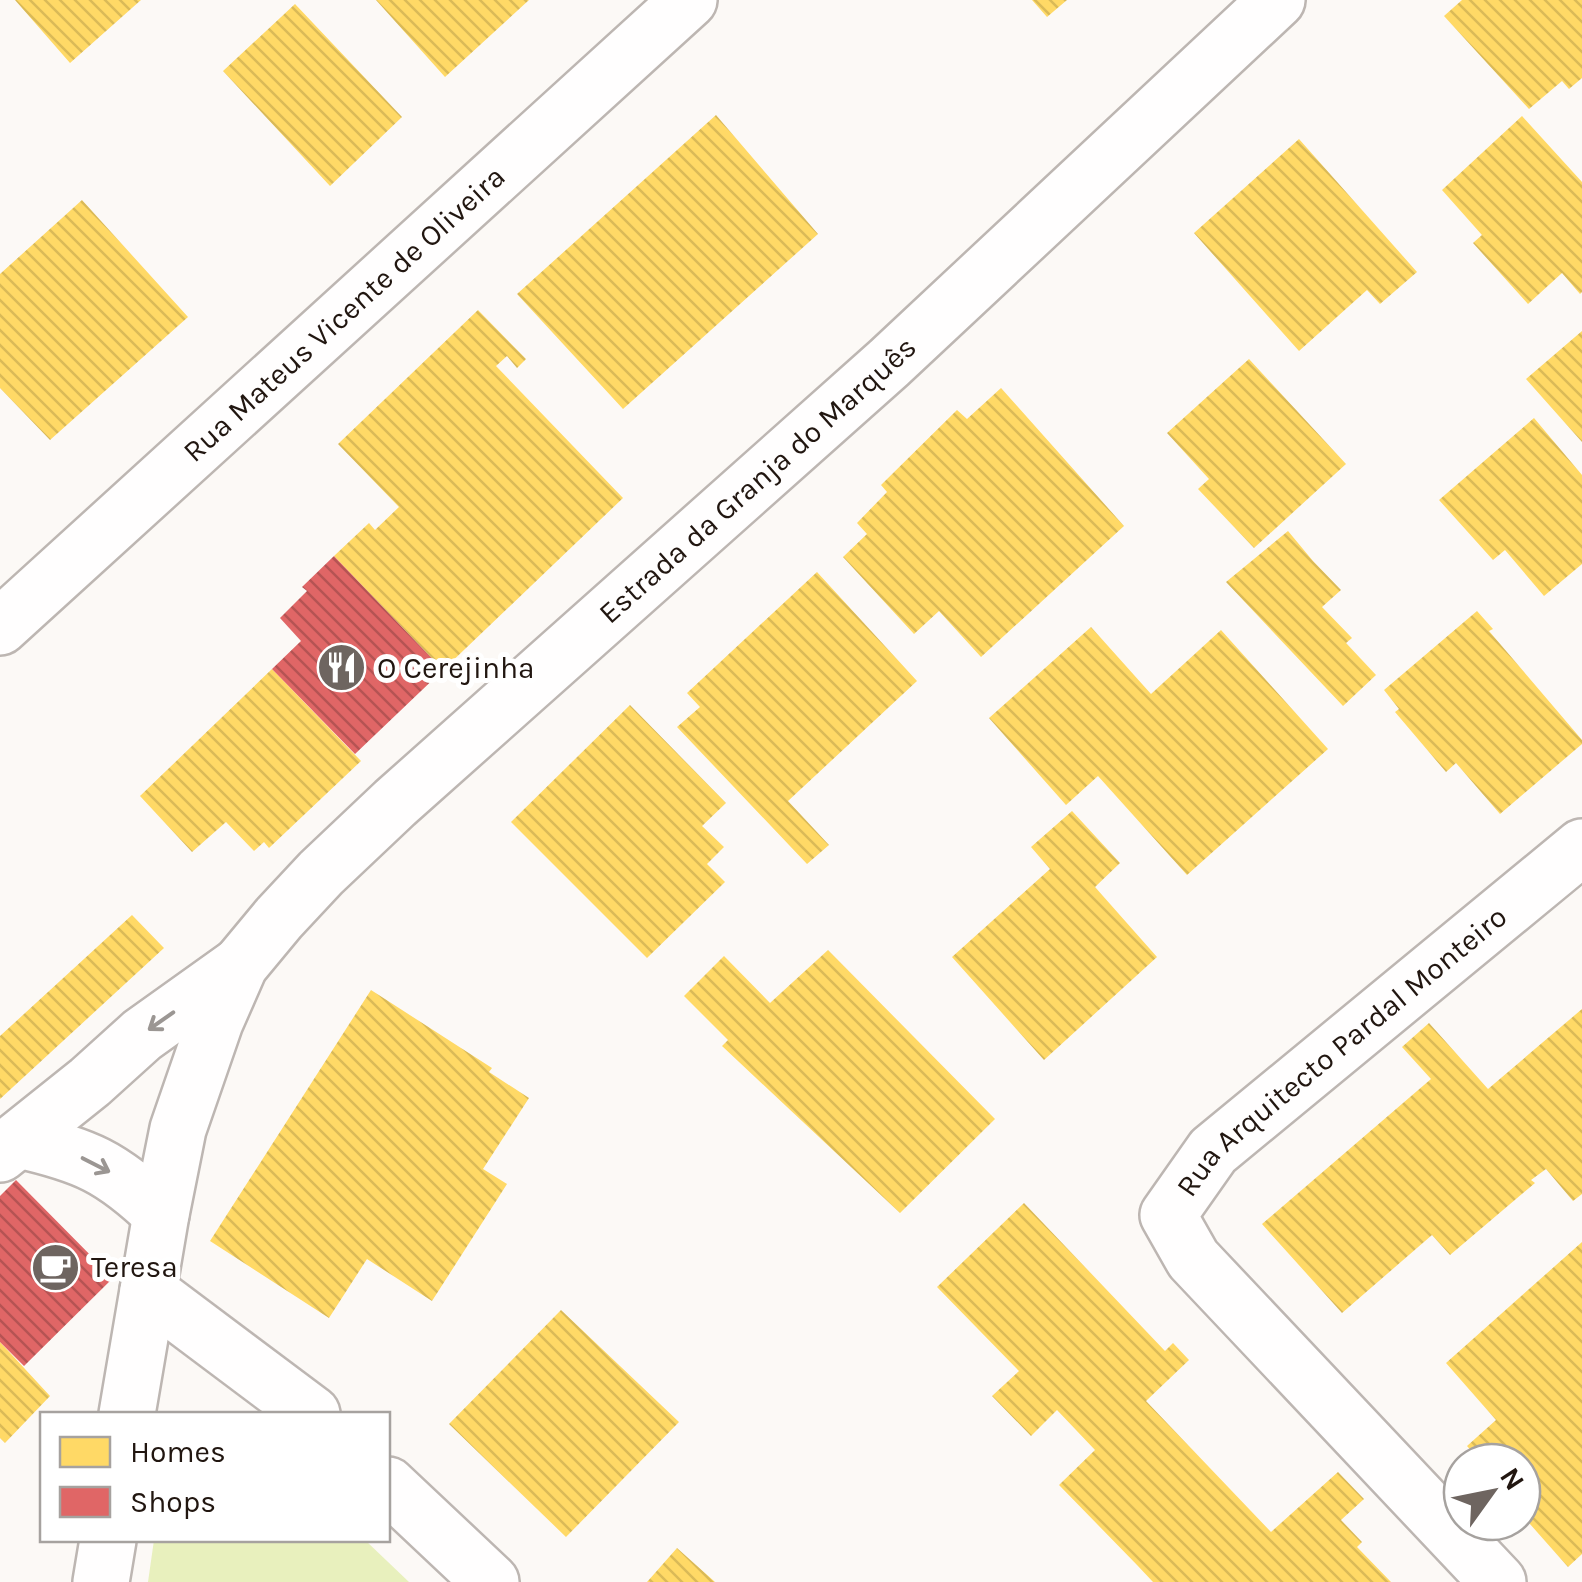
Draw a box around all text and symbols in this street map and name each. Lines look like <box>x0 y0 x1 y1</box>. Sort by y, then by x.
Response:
street label: Rua Mateus Vicente de Oliveira <box>176 159 512 470</box>
street label: Estrada da Granja do Marquês <box>591 329 924 631</box>
restaurant icon: O Cerejinha <box>316 642 368 694</box>
place label: O Cerejinha <box>377 650 535 686</box>
street label: Rua Arquitecto Pardal Monteiro <box>1169 899 1514 1203</box>
one-way arrow <box>148 1010 175 1031</box>
one-way arrow <box>81 1156 110 1175</box>
cafe icon: Teresa <box>30 1241 82 1293</box>
place label: Teresa <box>91 1249 178 1285</box>
legend <box>40 1412 390 1542</box>
text: Homes <box>130 1434 226 1470</box>
north arrow <box>1442 1442 1542 1542</box>
text: N <box>1493 1461 1532 1496</box>
text: Shops <box>130 1484 216 1520</box>

